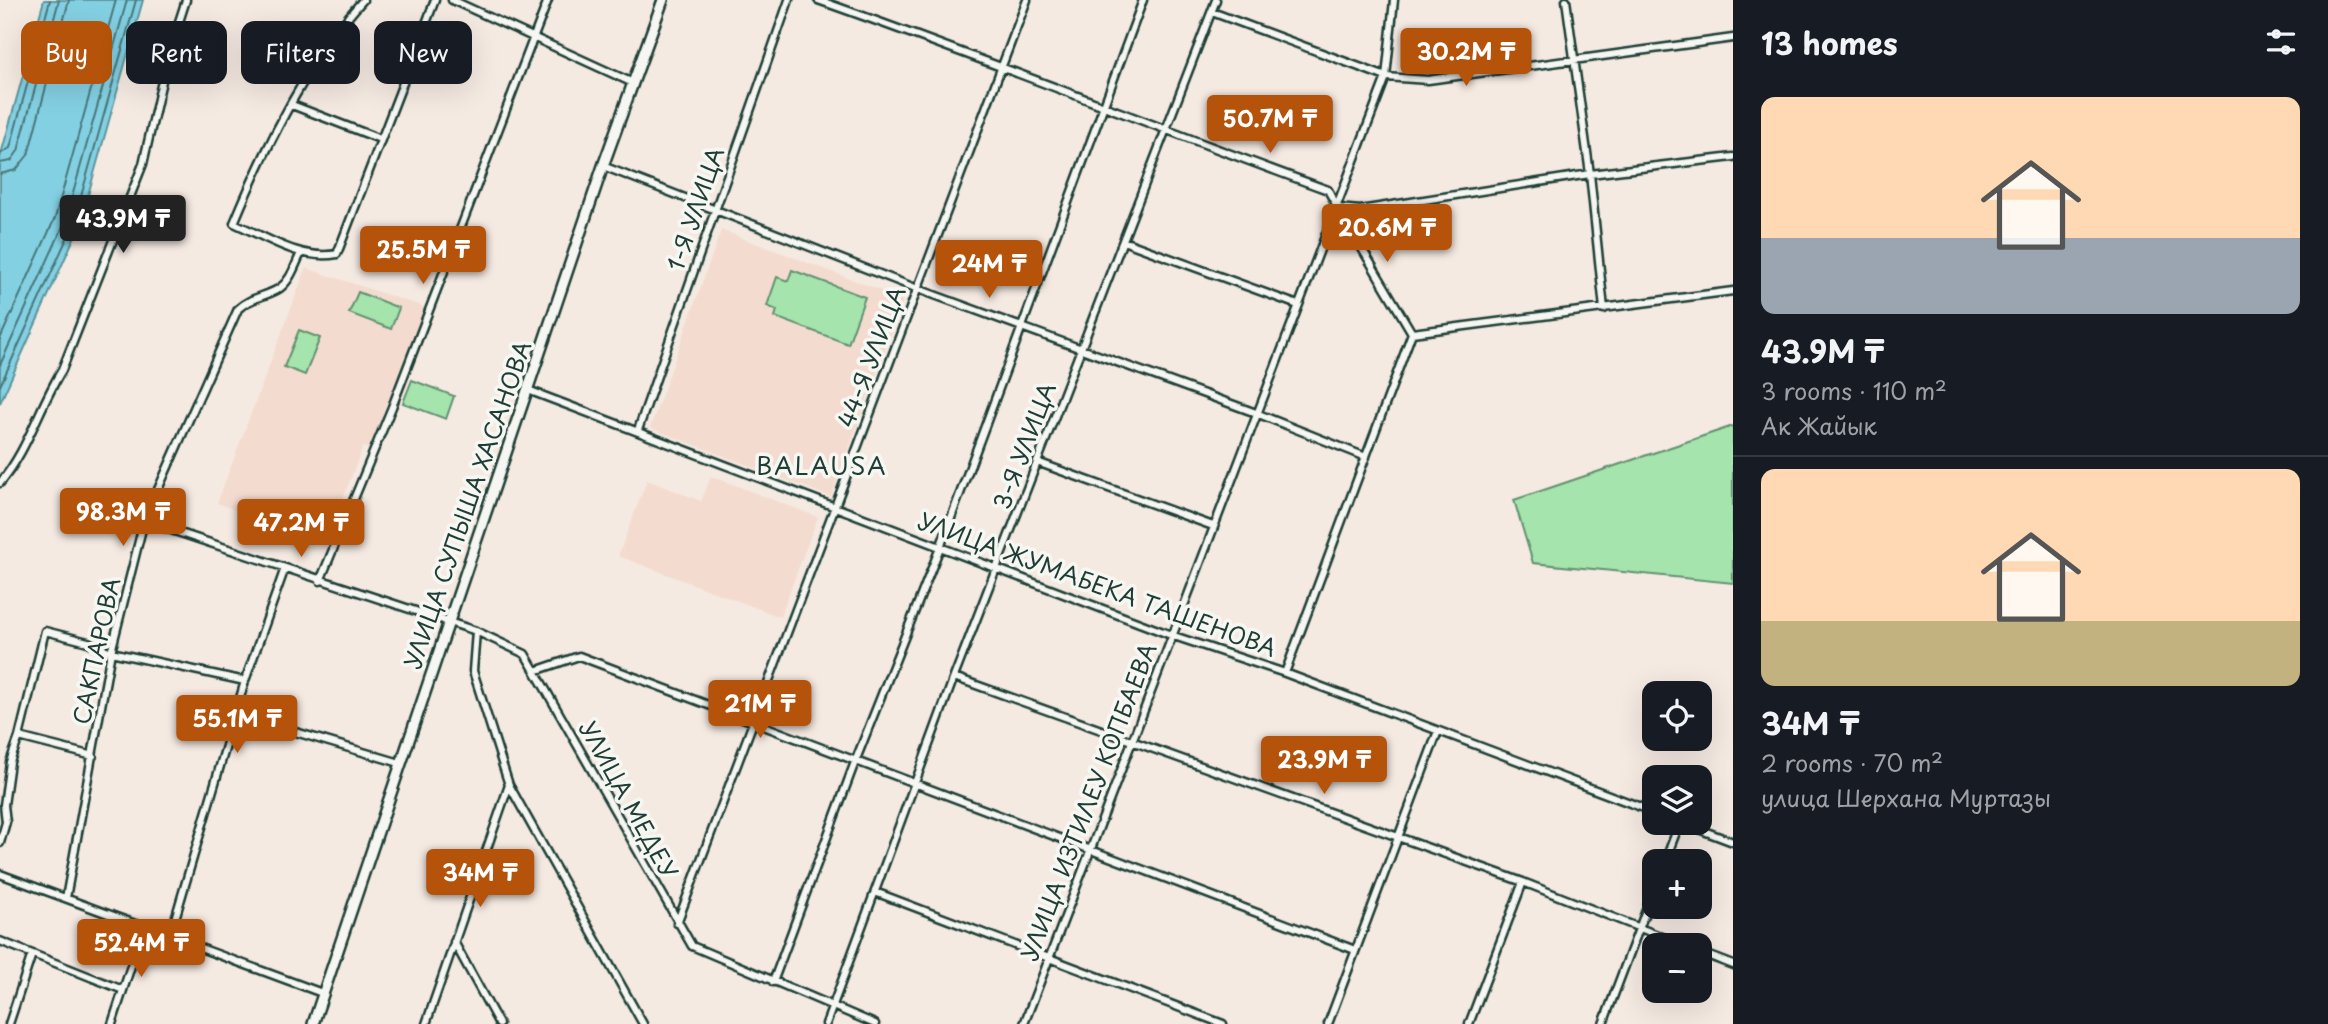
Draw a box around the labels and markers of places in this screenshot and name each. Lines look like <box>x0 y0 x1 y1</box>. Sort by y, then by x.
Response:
pin: 30.2M ₸ <box>1401 28 1531 88</box>
pin: 50.7M ₸ <box>1205 96 1335 155</box>
pin: 43.9M ₸ <box>58 196 188 255</box>
pin: 20.6M ₸ <box>1322 204 1452 264</box>
pin: 25.5M ₸ <box>358 226 488 286</box>
pin: 24M ₸ <box>940 240 1038 300</box>
pin: 98.3M ₸ <box>58 489 188 548</box>
pin: 47.2M ₸ <box>236 500 366 559</box>
pin: 21M ₸ <box>711 680 809 740</box>
pin: 55.1M ₸ <box>172 696 302 755</box>
pin: 23.9M ₸ <box>1259 736 1389 796</box>
pin: 34M ₸ <box>431 850 529 909</box>
pin: 52.4M ₸ <box>76 920 206 979</box>

